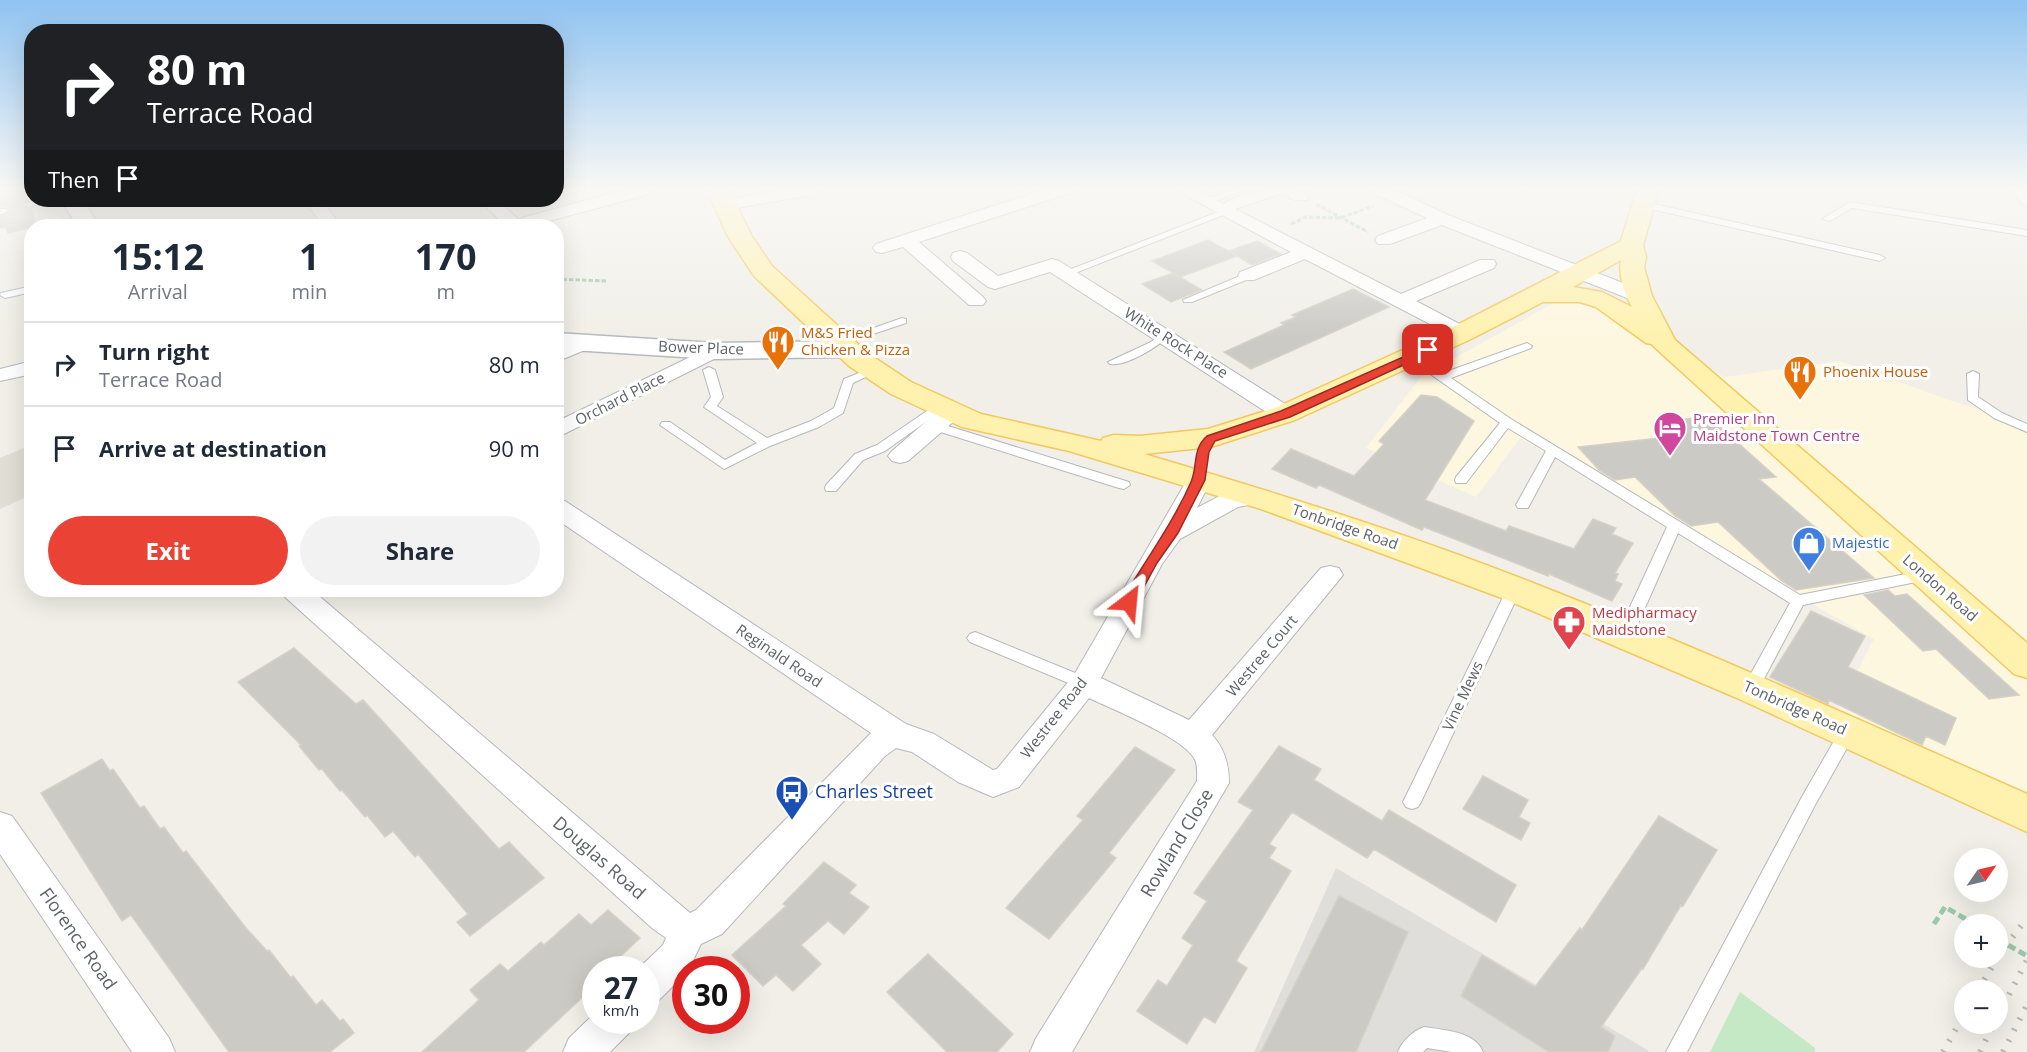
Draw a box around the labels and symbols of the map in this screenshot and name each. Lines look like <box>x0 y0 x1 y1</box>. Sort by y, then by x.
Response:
street label: White Rock Place <box>1121 302 1232 382</box>
place label: M&S Fried Chicken & Pizza <box>801 322 910 359</box>
restaurant icon: M&S Fried Chicken & Pizza <box>760 324 796 371</box>
pin <box>1402 324 1453 375</box>
street label: Bower Place <box>658 336 744 358</box>
restaurant icon: Phoenix House <box>1782 354 1818 401</box>
place label: Phoenix House <box>1823 361 1928 381</box>
street label: Orchard Place <box>571 367 668 429</box>
place label: Premier Inn Maidstone Town Centre <box>1693 408 1860 445</box>
hotel icon: Premier Inn Maidstone Town Centre <box>1652 410 1688 457</box>
street label: Tonbridge Road <box>1290 499 1401 554</box>
shop icon: Majestic <box>1791 525 1827 572</box>
place label: Majestic <box>1832 532 1890 552</box>
street label: London Road <box>1899 549 1982 625</box>
position arrow <box>1097 570 1161 634</box>
place label: Medipharmacy Maidstone <box>1592 602 1697 639</box>
pharmacy icon: Medipharmacy Maidstone <box>1551 604 1587 651</box>
street label: Westree Court <box>1221 610 1301 700</box>
street label: Reginald Road <box>733 619 827 691</box>
street label: Vine Mews <box>1437 657 1487 734</box>
street label: Westree Road <box>1015 673 1091 762</box>
street label: Tonbridge Road <box>1741 675 1850 739</box>
bus stop icon: Charles Street <box>774 774 810 821</box>
place label: Charles Street <box>815 779 933 803</box>
street label: Rowland Close <box>1134 784 1218 901</box>
street label: Douglas Road <box>548 810 651 904</box>
north arrow <box>1954 848 2008 902</box>
street label: Florence Road <box>35 883 123 994</box>
speed limit sign: 30 <box>672 956 750 1034</box>

